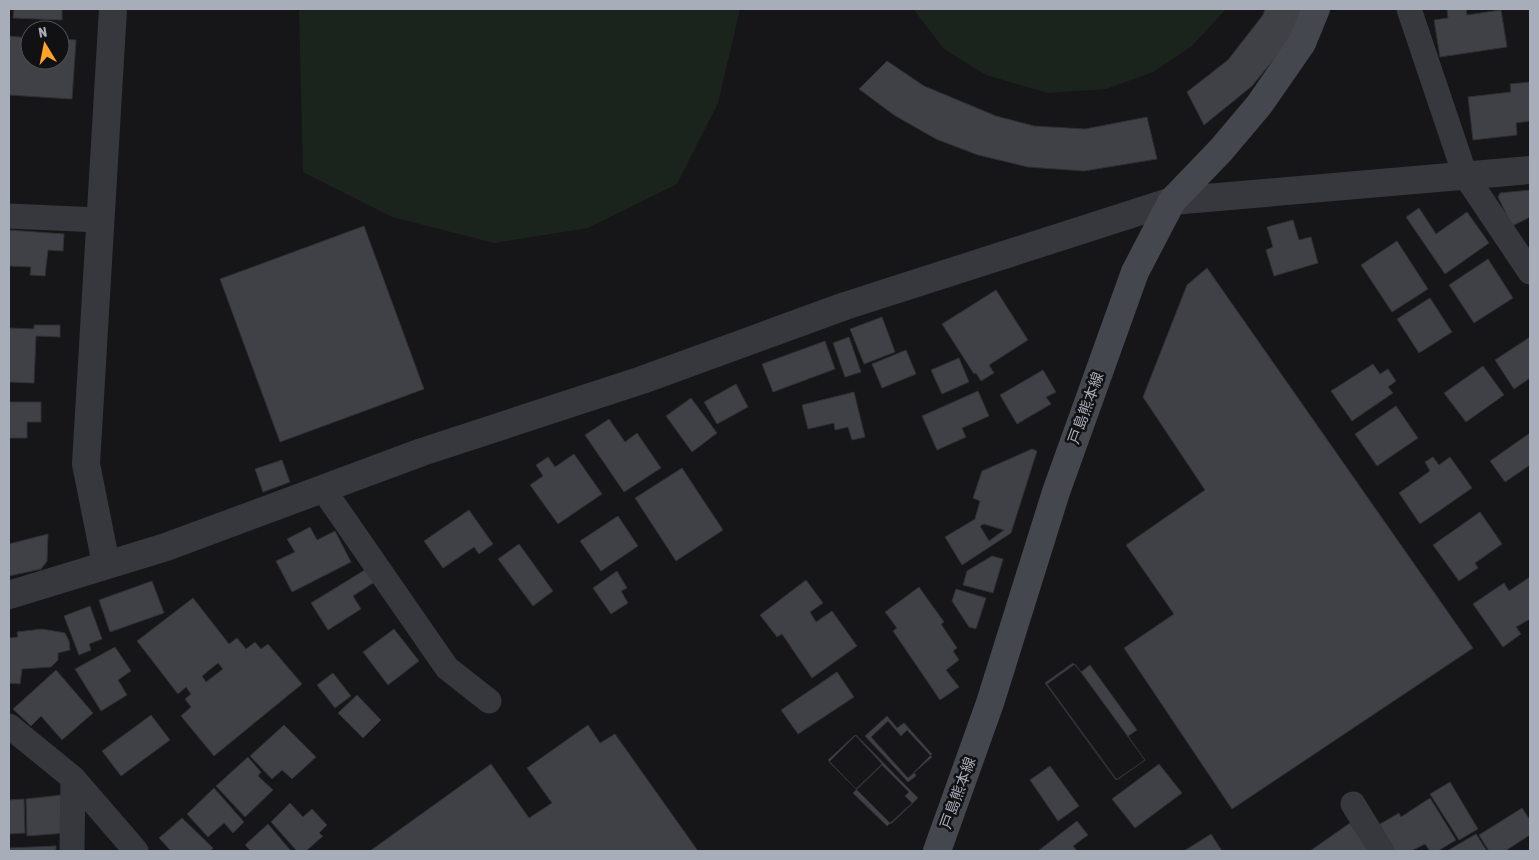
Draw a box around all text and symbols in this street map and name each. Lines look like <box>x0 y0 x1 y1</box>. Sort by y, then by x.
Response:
north arrow <box>20 20 70 70</box>
text: N <box>37 24 48 41</box>
street label: 戸島熊本線 <box>1065 370 1106 446</box>
street label: 戸島熊本線 <box>937 755 978 831</box>

